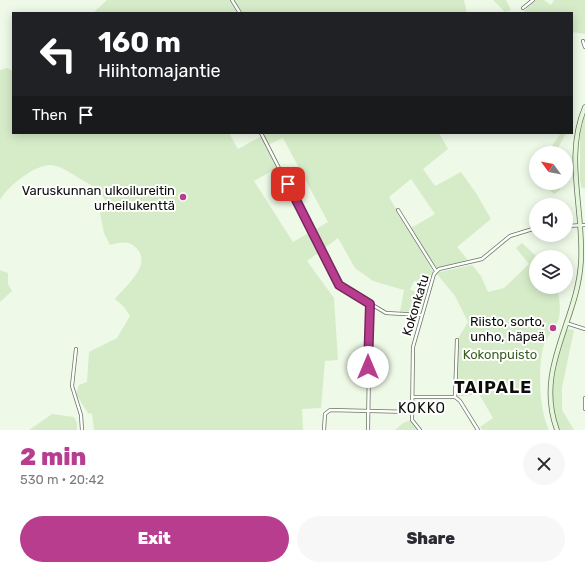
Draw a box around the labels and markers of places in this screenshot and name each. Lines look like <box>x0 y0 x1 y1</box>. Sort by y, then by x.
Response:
pin <box>271 167 305 201</box>
place label: Varuskunnan ulkoilureitin urheilukenttä <box>22 183 175 213</box>
marker: Varuskunnan ulkoilureitin urheilukenttä <box>178 192 188 202</box>
place label: Riisto, sorto, unho, häpeä <box>470 314 545 344</box>
marker: Riisto, sorto, unho, häpeä <box>548 323 558 333</box>

